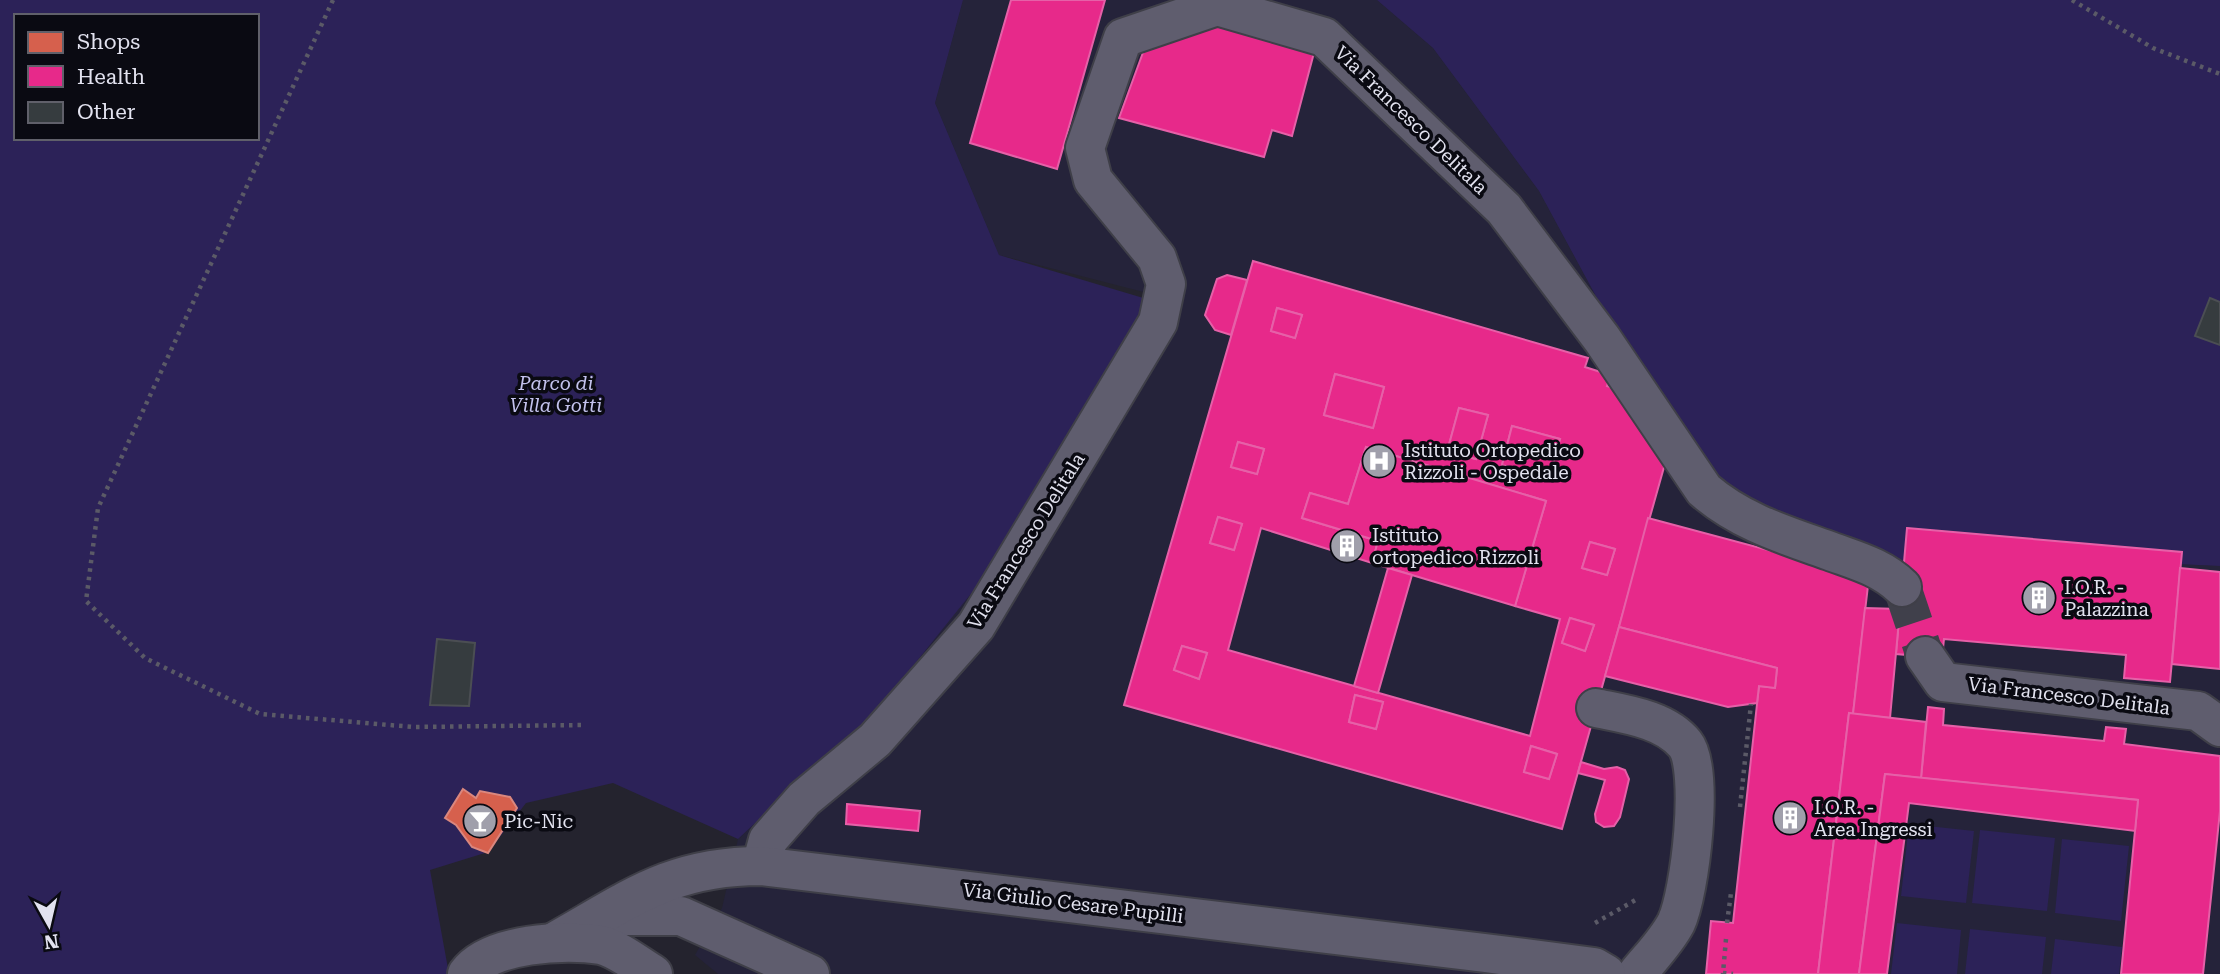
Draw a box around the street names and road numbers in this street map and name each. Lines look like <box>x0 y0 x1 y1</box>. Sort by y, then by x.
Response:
street label: Via Francesco Delitala <box>1330 41 1493 199</box>
street label: Via Francesco Delitala <box>962 448 1090 633</box>
street label: Via Francesco Delitala <box>1967 672 2172 720</box>
street label: Via Giulio Cesare Pupilli <box>961 878 1185 928</box>

